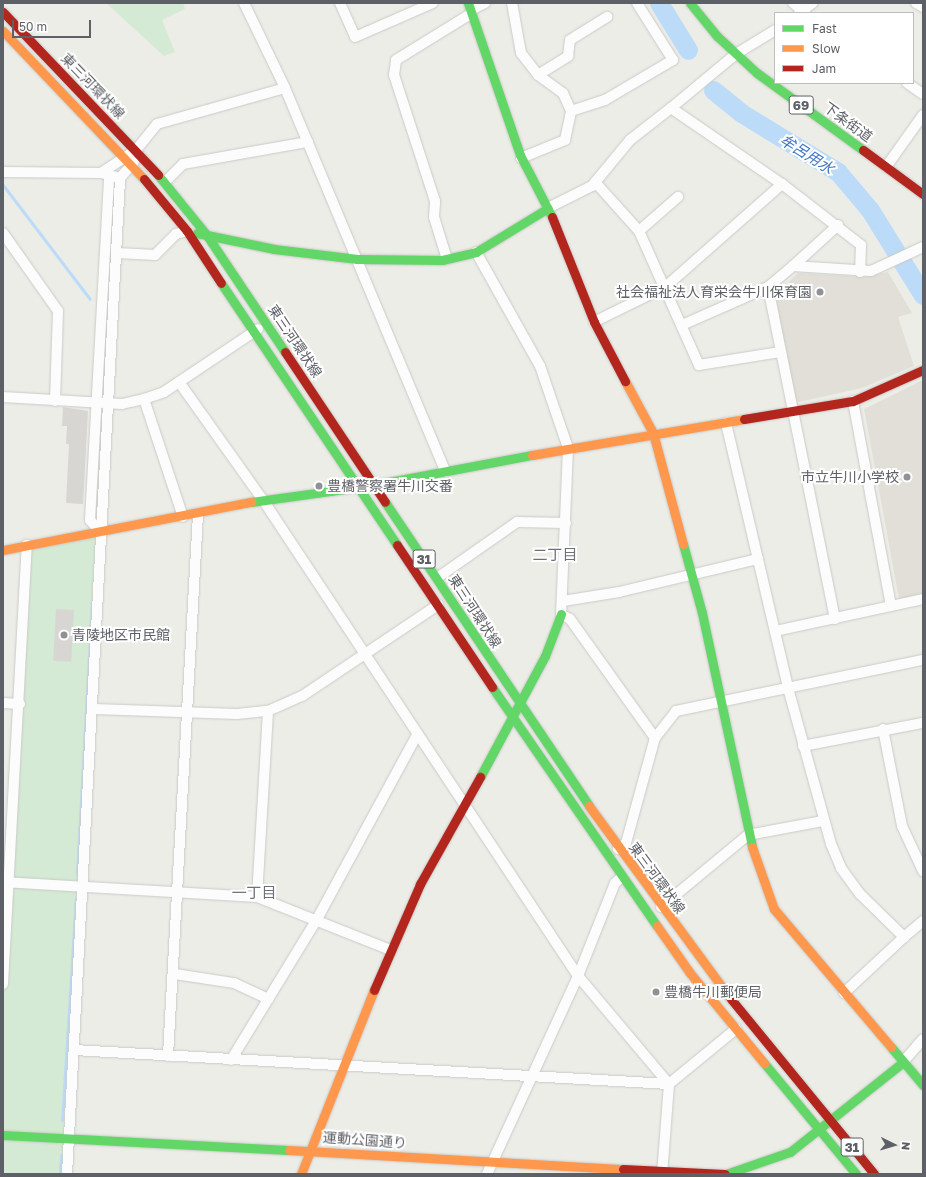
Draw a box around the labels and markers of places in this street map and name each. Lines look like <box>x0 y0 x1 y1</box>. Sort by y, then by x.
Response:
place label: 社会福祉法人育栄会牛川保育園 <box>616 284 812 300</box>
marker: 社会福祉法人育栄会牛川保育園 <box>815 287 825 297</box>
place label: 市立牛川小学校 <box>801 469 899 485</box>
marker: 市立牛川小学校 <box>902 472 912 482</box>
place label: 豊橋警察署牛川交番 <box>327 478 453 494</box>
marker: 豊橋警察署牛川交番 <box>314 481 324 491</box>
place label: 青陵地区市民館 <box>72 627 170 643</box>
marker: 青陵地区市民館 <box>59 630 69 640</box>
place label: 豊橋牛川郵便局 <box>664 984 762 1000</box>
marker: 豊橋牛川郵便局 <box>651 987 661 997</box>

